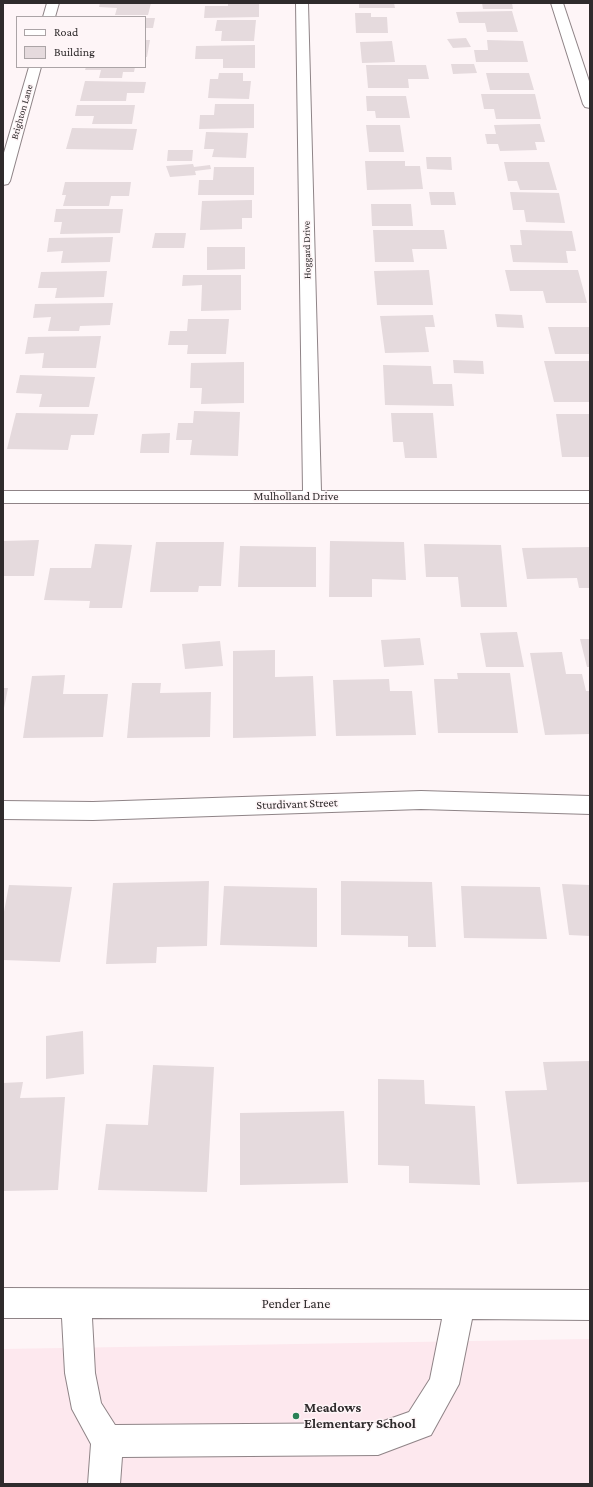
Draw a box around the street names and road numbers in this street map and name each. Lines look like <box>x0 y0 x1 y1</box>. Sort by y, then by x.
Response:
street label: Brighton Lane <box>8 83 36 141</box>
street label: Hoggard Drive <box>300 221 314 279</box>
street label: Mulholland Drive <box>254 489 338 503</box>
street label: Sturdivant Street <box>256 795 338 813</box>
street label: Pender Lane <box>262 1296 330 1312</box>

